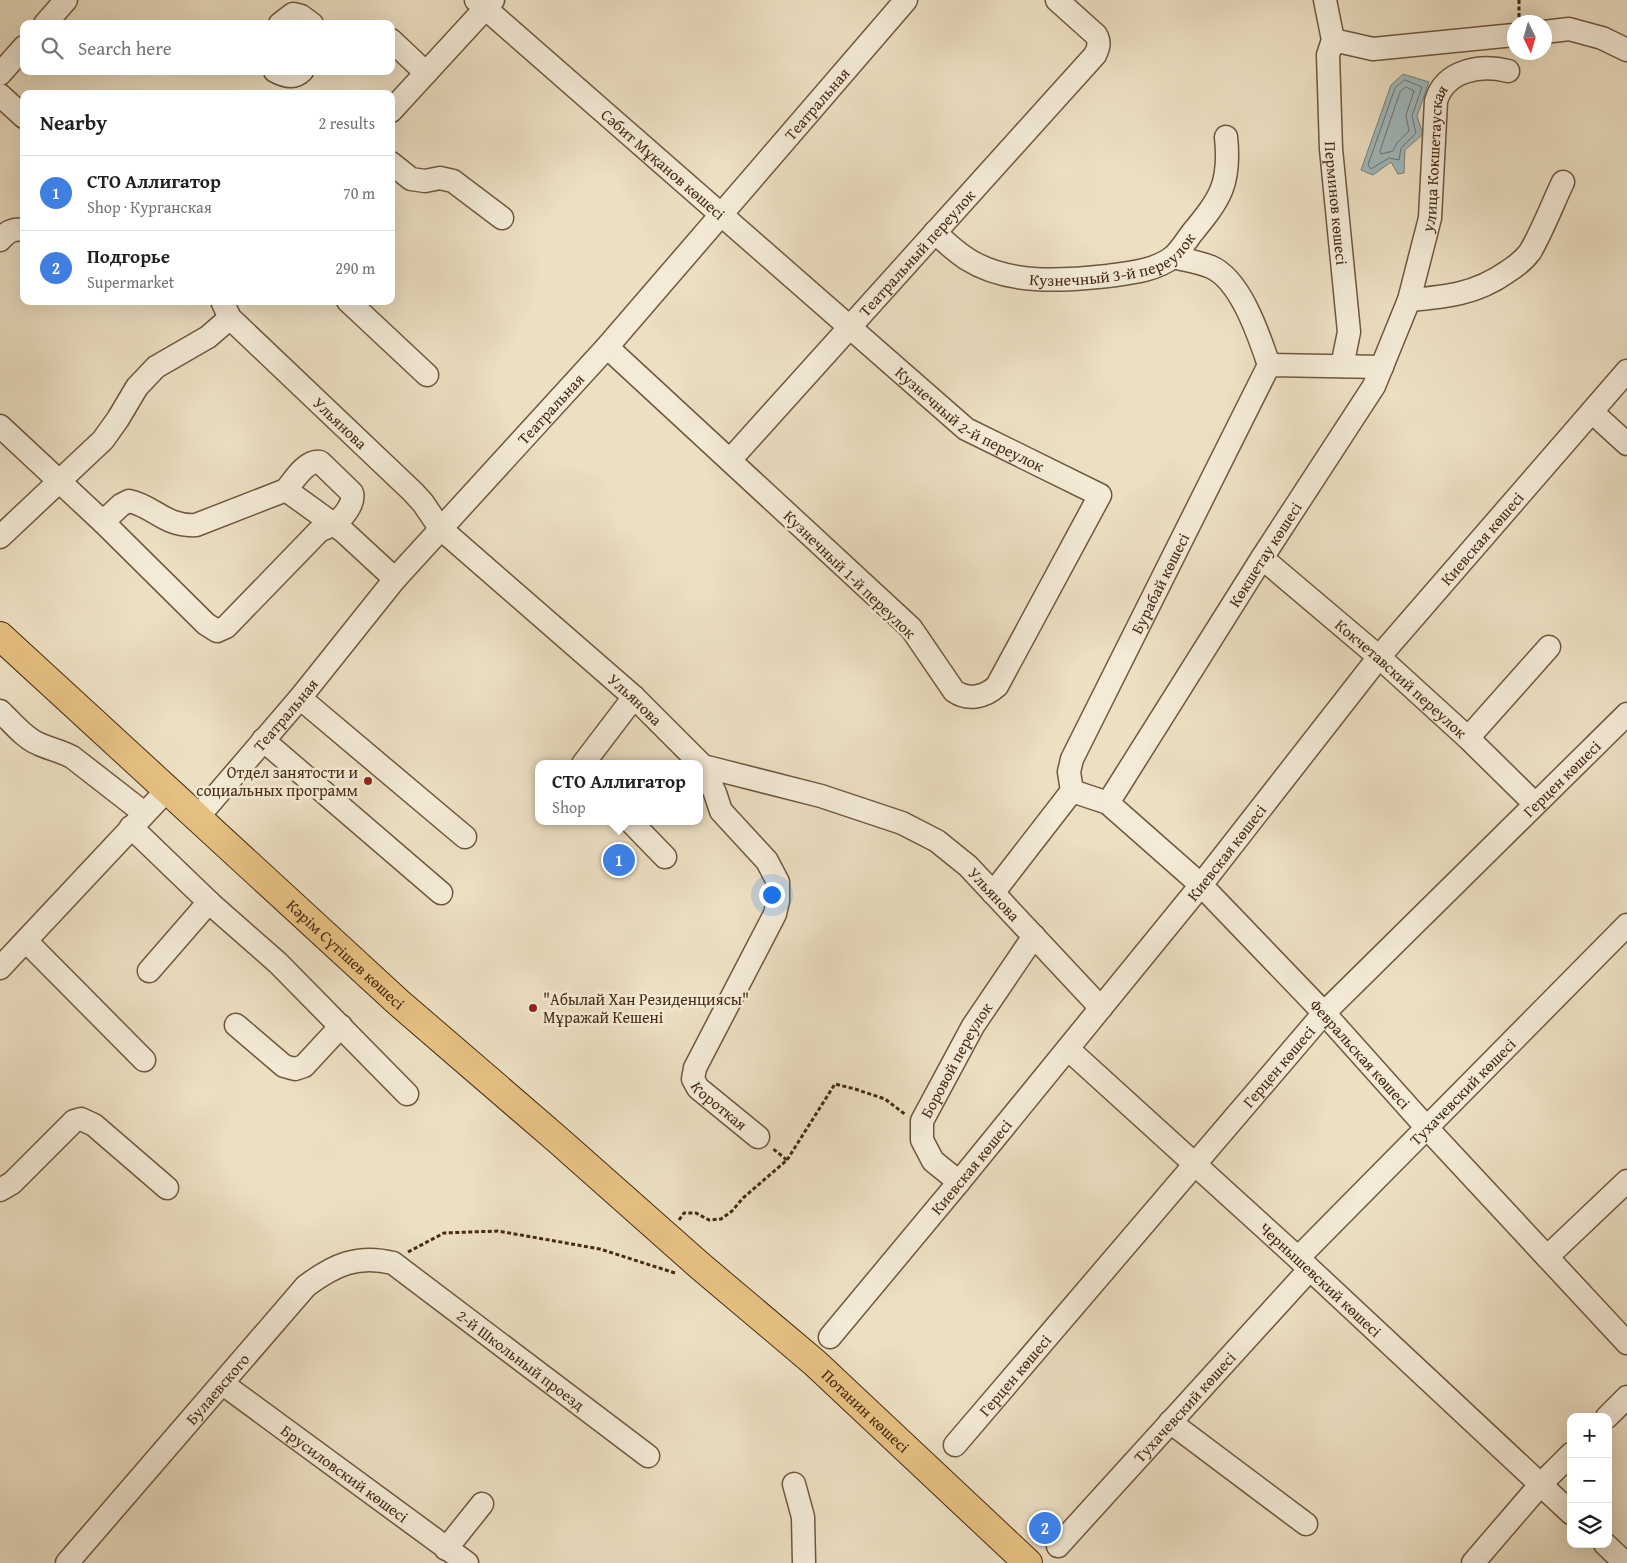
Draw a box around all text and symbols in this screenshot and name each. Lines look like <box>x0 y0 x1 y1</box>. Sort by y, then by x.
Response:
north arrow <box>1507 15 1552 60</box>
search box <box>20 20 395 75</box>
icon: search <box>38 34 66 62</box>
text: Search here <box>78 34 172 62</box>
street label: Театральная <box>778 62 855 145</box>
street label: улица Кокшетауская <box>1415 80 1453 235</box>
street label: Сәбит Мұқанов көшесі <box>596 103 731 226</box>
text: Nearby <box>40 107 107 138</box>
text: 2 results <box>318 111 375 135</box>
street label: Перминов көшесі <box>1319 141 1354 266</box>
text: СТО Аллигатор <box>87 167 221 195</box>
text: 1 <box>52 181 60 205</box>
text: 70 m <box>343 181 375 205</box>
street label: Театральный переулок <box>853 183 981 322</box>
text: Shop · Курганская <box>87 195 212 219</box>
street label: Кузнечный 3-й переулок <box>1028 227 1201 292</box>
text: Подгорье <box>87 242 170 270</box>
text: 2 <box>52 256 60 280</box>
text: 290 m <box>335 256 375 280</box>
text: Supermarket <box>87 270 174 294</box>
street label: Кузнечный 2-й переулок <box>890 360 1049 478</box>
street label: Театральная <box>512 368 590 450</box>
street label: Ульянова <box>308 391 373 455</box>
street label: Киевская көшесі <box>1434 486 1530 591</box>
street label: Көкшетау көшесі <box>1222 497 1308 612</box>
street label: Кузнечный 1-й переулок <box>778 504 922 644</box>
street label: Бурабай көшесі <box>1124 528 1195 638</box>
street label: Кокчетавский переулок <box>1330 613 1473 744</box>
street label: Ульянова <box>603 667 668 731</box>
street label: Театральная <box>247 673 323 757</box>
street label: Герцен көшесі <box>1517 734 1606 823</box>
place label: Отдел занятости и социальных программ <box>196 760 358 802</box>
popup <box>535 760 703 825</box>
text: СТО Аллигатор <box>552 767 686 795</box>
marker: Отдел занятости и социальных программ <box>362 775 374 787</box>
text: Shop <box>552 795 586 819</box>
street label: Киевская көшесі <box>1181 799 1272 906</box>
pin: 1 <box>603 841 635 879</box>
street label: Ульянова <box>963 861 1026 927</box>
your location <box>759 882 785 908</box>
street label: Кәрім Сүтішев көшесі <box>281 893 411 1015</box>
place label: "Абылай Хан Резиденциясы" Мұражай Кешені <box>543 987 749 1029</box>
street label: Февральская көшесі <box>1304 993 1417 1114</box>
street label: Боровой переулок <box>914 997 998 1122</box>
marker: "Абылай Хан Резиденциясы" Мұражай Кешені <box>527 1002 539 1014</box>
street label: Герцен көшесі <box>1236 1020 1321 1113</box>
street label: Тухачевский көшесі <box>1404 1032 1521 1151</box>
street label: Короткая <box>685 1077 753 1136</box>
street label: Киевская көшесі <box>925 1114 1018 1220</box>
street label: Чернышевский көшесі <box>1254 1216 1388 1343</box>
street label: 2-й Школьный проезд <box>452 1303 590 1416</box>
street label: Герцен көшесі <box>973 1328 1057 1421</box>
street label: Тухачевский көшесі <box>1128 1346 1242 1468</box>
street label: Булаевского <box>180 1348 255 1430</box>
street label: Потанин көшесі <box>816 1363 916 1459</box>
map controls <box>1567 1413 1612 1548</box>
button: + <box>1567 1413 1612 1458</box>
street label: Брусиловский көшесі <box>276 1418 414 1529</box>
button: − <box>1567 1458 1612 1503</box>
button: layers <box>1567 1503 1612 1548</box>
pin: 2 <box>1029 1509 1061 1547</box>

